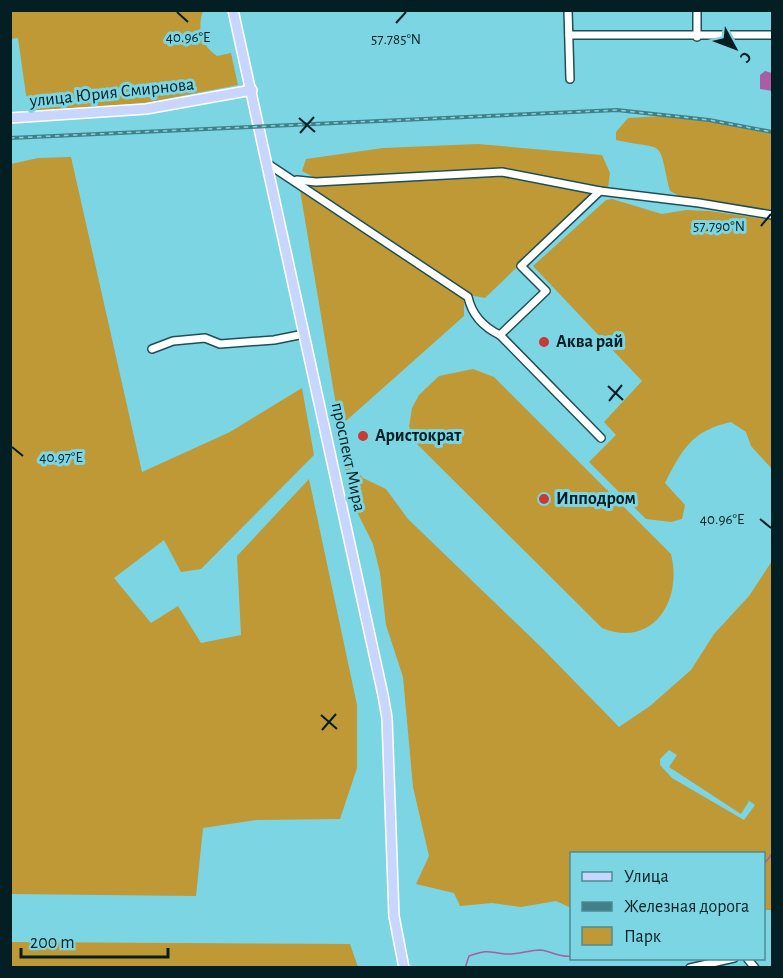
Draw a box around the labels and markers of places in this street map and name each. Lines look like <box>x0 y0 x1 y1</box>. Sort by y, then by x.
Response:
place label: Аква рай <box>556 333 623 351</box>
marker: Аква рай <box>537 335 551 349</box>
place label: Аристократ <box>375 427 462 445</box>
marker: Аристократ <box>356 429 370 443</box>
place label: Ипподром <box>556 490 636 508</box>
marker: Ипподром <box>537 492 551 506</box>

